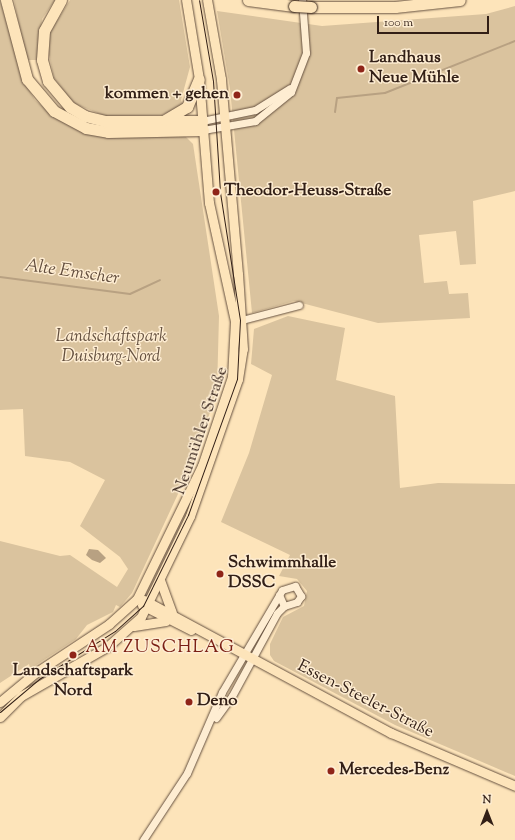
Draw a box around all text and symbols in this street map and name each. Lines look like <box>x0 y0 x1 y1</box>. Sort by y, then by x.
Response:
scale bar <box>379 8 491 34</box>
text: 100 m <box>384 14 413 32</box>
place label: Landhaus Neue Mühle <box>369 49 459 89</box>
marker: Landhaus Neue Mühle <box>356 64 366 74</box>
place label: kommen + gehen <box>105 85 229 105</box>
marker: kommen + gehen <box>232 90 242 100</box>
place label: Theodor-Heuss-Straße <box>224 182 391 202</box>
marker: Theodor-Heuss-Straße <box>211 187 221 197</box>
water label: Alte Emscher <box>23 256 121 290</box>
park label: Landschaftspark Duisburg-Nord <box>55 328 167 368</box>
street label: Neumühler Straße <box>171 364 233 498</box>
place label: Schwimmhalle DSSC <box>228 554 336 594</box>
marker: Schwimmhalle DSSC <box>215 569 225 579</box>
district label: AM ZUSCHLAG <box>85 637 235 659</box>
marker: Landschaftspark Nord <box>68 650 78 660</box>
street label: Essen-Steeler-Straße <box>293 657 437 743</box>
place label: Landschaftspark Nord <box>13 662 133 702</box>
place label: Deno <box>197 692 238 712</box>
marker: Deno <box>184 697 194 707</box>
place label: Mercedes-Benz <box>339 761 449 781</box>
marker: Mercedes-Benz <box>326 766 336 776</box>
north arrow <box>467 792 507 832</box>
text: N <box>483 792 491 808</box>

